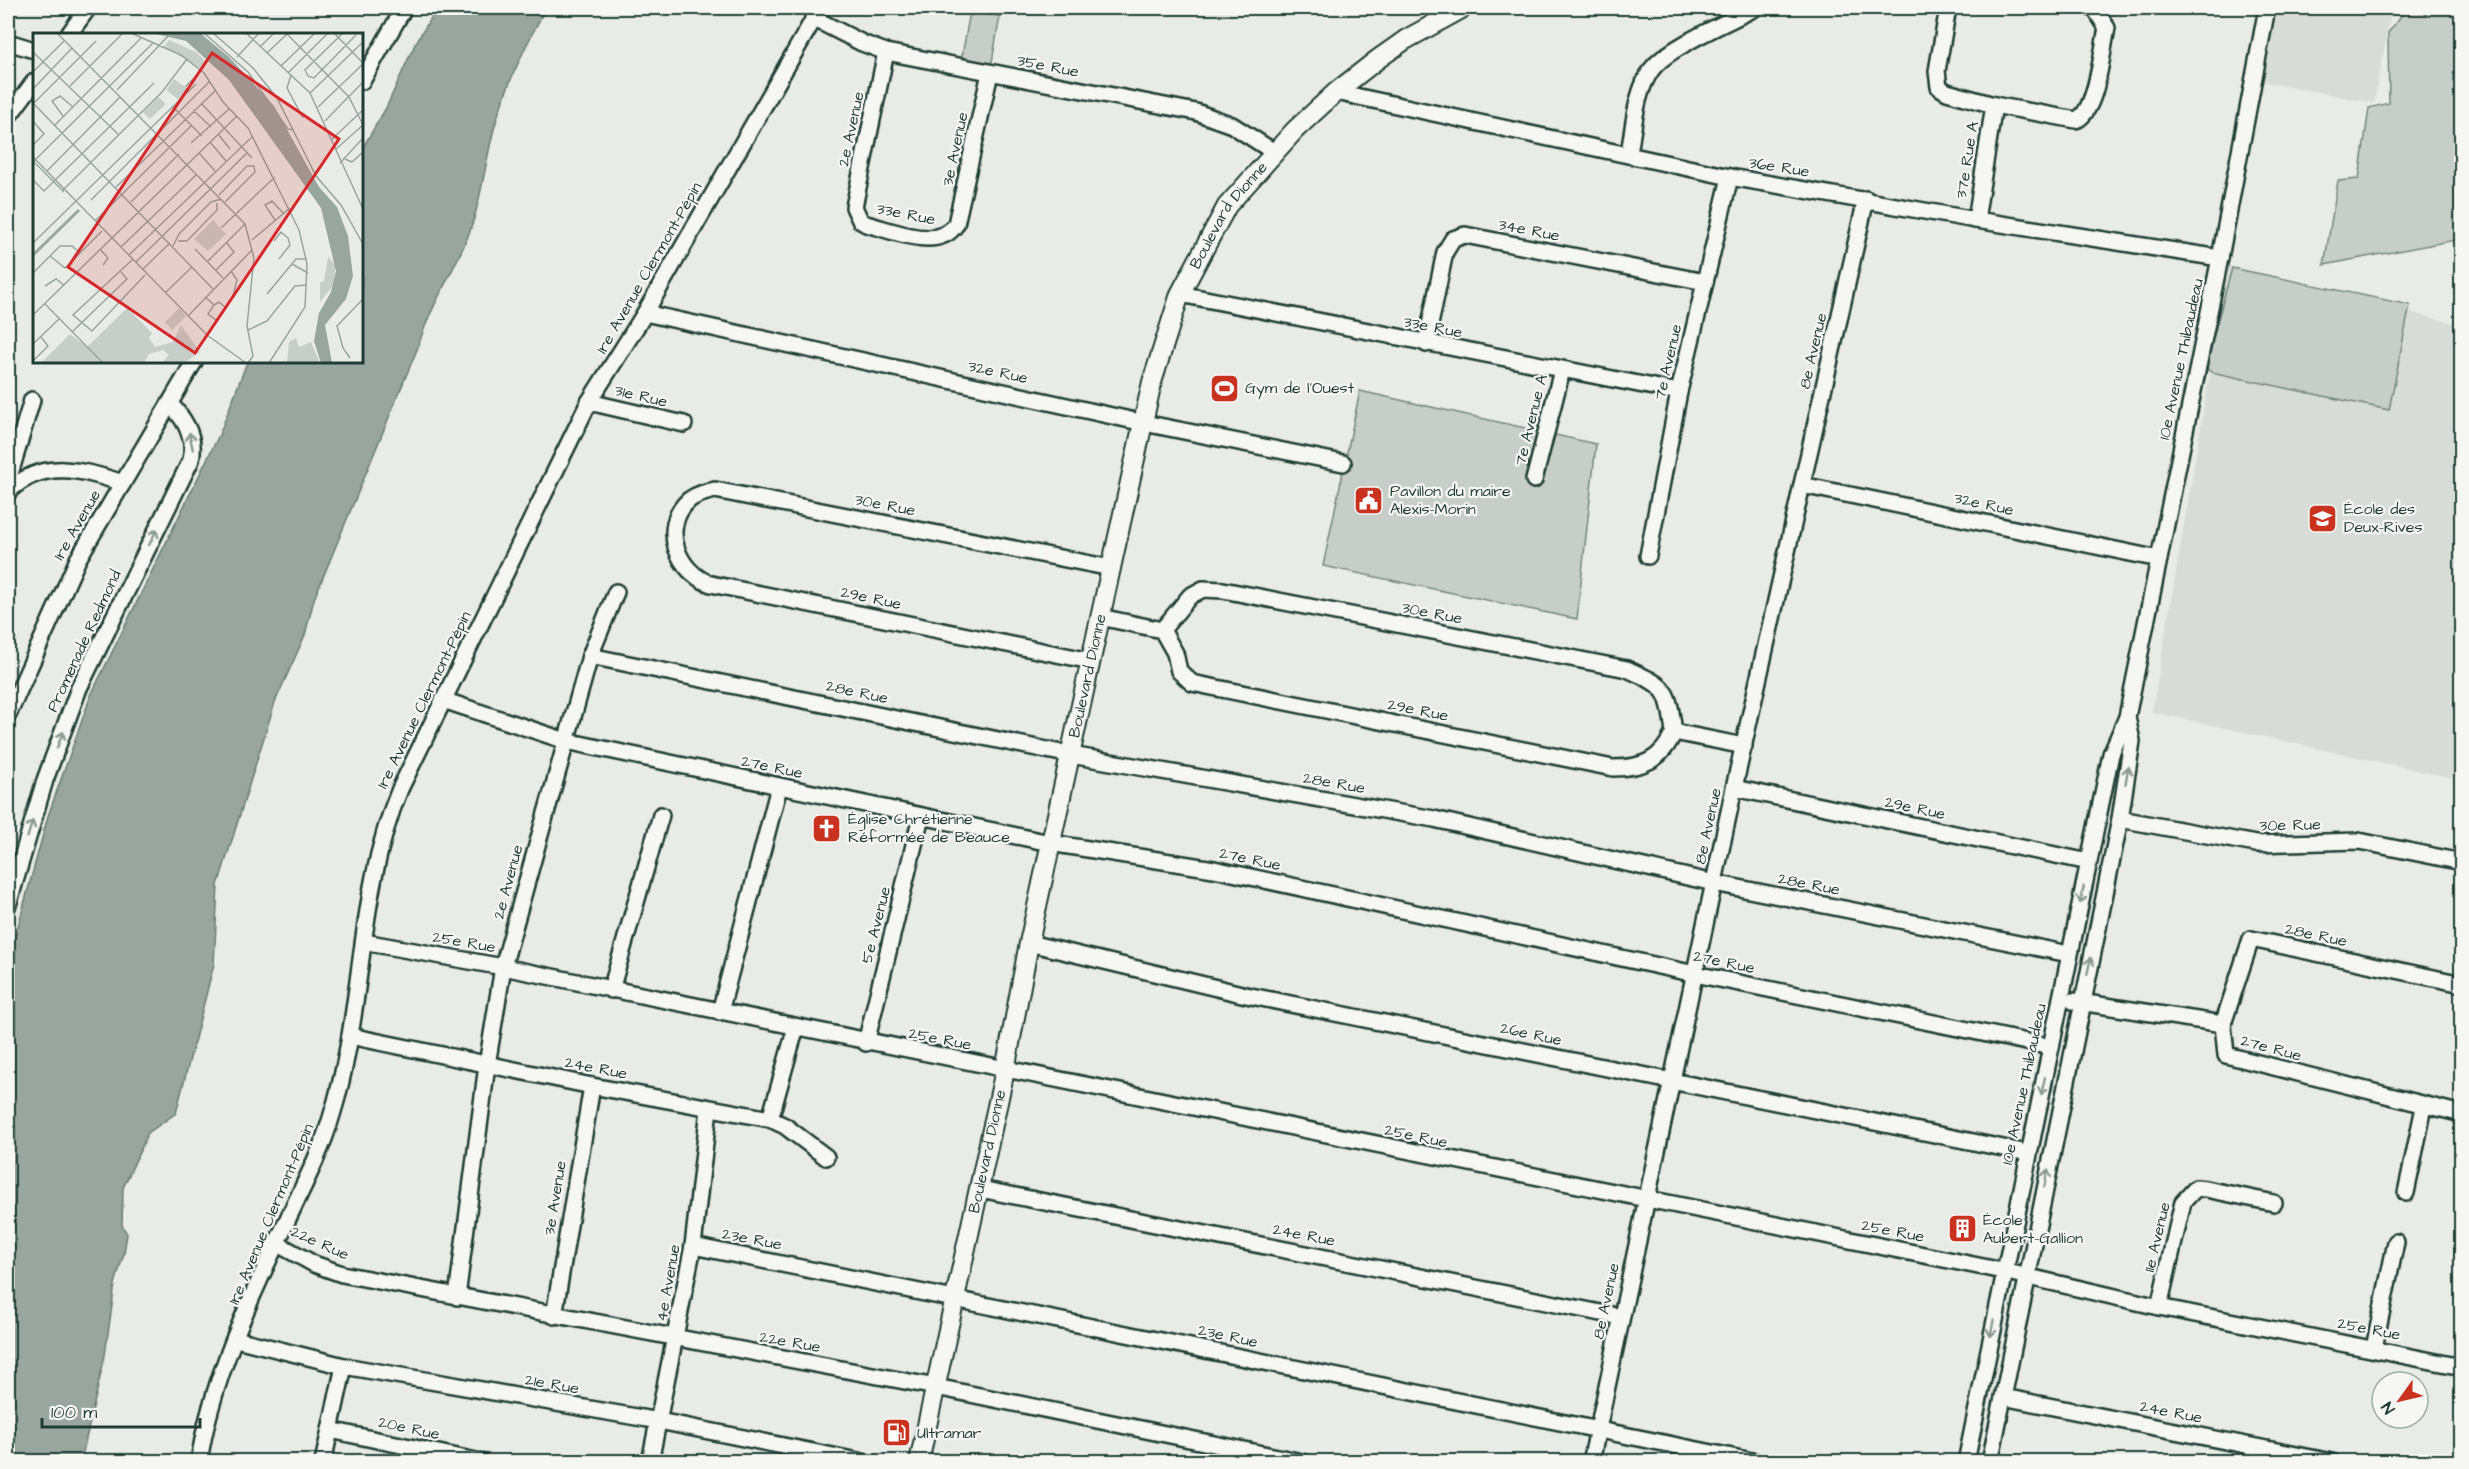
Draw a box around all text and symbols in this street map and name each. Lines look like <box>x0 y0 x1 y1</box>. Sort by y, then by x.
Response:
inset map <box>33 33 363 363</box>
street label: 35e Rue <box>1015 49 1081 83</box>
street label: 2e Avenue <box>832 89 870 169</box>
street label: 3e Avenue <box>936 110 974 188</box>
street label: 37e Rue A <box>1950 120 1984 200</box>
street label: 36e Rue <box>1747 151 1811 183</box>
street label: Boulevard Dionne <box>1184 157 1273 273</box>
street label: 1re Avenue Clermont-Pépin <box>591 178 707 358</box>
street label: 33e Rue <box>875 198 938 231</box>
street label: 34e Rue <box>1496 213 1562 247</box>
street label: 10e Avenue Thibaudeau <box>2153 276 2209 442</box>
street label: 8e Avenue <box>1794 310 1833 391</box>
street label: 33e Rue <box>1402 311 1465 344</box>
street label: 7e Avenue <box>1649 322 1687 402</box>
street label: 32e Rue <box>966 355 1030 389</box>
sports icon: Gym de l'Ouest <box>1208 372 1240 404</box>
street label: 7e Avenue A <box>1509 372 1553 468</box>
place label: Gym de l'Ouest <box>1245 377 1355 400</box>
street label: 31e Rue <box>612 379 670 413</box>
one-way arrow <box>185 432 196 451</box>
place label: Pavillon du maire Alexis-Morin <box>1390 480 1511 520</box>
public building icon: Pavillon du maire Alexis-Morin <box>1353 484 1385 516</box>
street label: 1re Avenue <box>48 485 106 564</box>
street label: 32e Rue <box>1952 487 2016 521</box>
street label: 30e Rue <box>853 488 918 522</box>
place label: École des Deux-Rives <box>2344 498 2422 538</box>
school or university icon: École des Deux-Rives <box>2307 502 2339 534</box>
one-way arrow <box>148 529 159 547</box>
street label: Promenade Redmond <box>41 566 127 716</box>
street label: 29e Rue <box>839 581 904 615</box>
street label: 30e Rue <box>1400 596 1465 630</box>
street label: 1re Avenue Clermont-Pépin <box>371 608 477 792</box>
street label: Boulevard Dionne <box>1063 612 1112 740</box>
street label: 28e Rue <box>824 675 890 709</box>
street label: 29e Rue <box>1386 693 1451 727</box>
one-way arrow <box>55 731 66 750</box>
street label: 27e Rue <box>739 750 805 784</box>
one-way arrow <box>2122 766 2133 785</box>
street label: 28e Rue <box>1301 767 1367 799</box>
street label: 8e Avenue <box>1689 786 1727 866</box>
street label: 29e Rue <box>1883 791 1948 825</box>
place label: Église Chrétienne Réformée de Beauce <box>848 808 1010 848</box>
church icon: Église Chrétienne Réformée de Beauce <box>811 812 843 844</box>
street label: 30e Rue <box>2259 813 2321 837</box>
one-way arrow <box>25 820 36 839</box>
street label: 2e Avenue <box>488 842 529 922</box>
street label: 27e Rue <box>1217 842 1283 876</box>
street label: 28e Rue <box>1776 867 1842 901</box>
street label: 5e Avenue <box>856 884 896 966</box>
one-way arrow <box>2076 885 2087 904</box>
street label: 28e Rue <box>2283 918 2349 952</box>
street label: 25e Rue <box>431 926 498 958</box>
street label: 27e Rue <box>1691 945 1757 979</box>
one-way arrow <box>2084 957 2095 976</box>
street label: 10e Avenue Thibaudeau <box>1996 1001 2052 1167</box>
street label: 26e Rue <box>1498 1017 1564 1051</box>
street label: 25e Rue <box>907 1022 974 1056</box>
street label: 27e Rue <box>2238 1029 2304 1067</box>
street label: 24e Rue <box>563 1051 630 1085</box>
one-way arrow <box>2036 1076 2048 1095</box>
street label: Boulevard Dionne <box>963 1087 1011 1215</box>
street label: 25e Rue <box>1383 1119 1450 1153</box>
street label: 1re Avenue Clermont-Pépin <box>223 1120 319 1308</box>
street label: 3e Avenue <box>538 1159 572 1237</box>
one-way arrow <box>2041 1169 2052 1188</box>
street label: 11e Avenue <box>2138 1200 2176 1274</box>
place label: École Aubert-Gallion <box>1983 1209 2083 1249</box>
building icon: École Aubert-Gallion <box>1946 1213 1978 1245</box>
street label: 25e Rue <box>1860 1214 1927 1248</box>
street label: 24e Rue <box>1271 1218 1338 1252</box>
street label: 22e Rue <box>287 1220 353 1266</box>
street label: 23e Rue <box>720 1222 784 1256</box>
street label: 4e Avenue <box>650 1242 686 1323</box>
street label: 8e Avenue <box>1587 1261 1625 1341</box>
street label: 25e Rue <box>2336 1312 2403 1346</box>
one-way arrow <box>1986 1318 1997 1338</box>
street label: 23e Rue <box>1196 1319 1260 1353</box>
street label: 22e Rue <box>758 1326 823 1358</box>
street label: 21e Rue <box>523 1368 581 1400</box>
north arrow <box>2370 1370 2430 1430</box>
scale bar <box>42 1391 200 1429</box>
street label: 24e Rue <box>2138 1395 2205 1429</box>
text: N <box>2376 1398 2400 1418</box>
text: 100 m <box>51 1400 97 1425</box>
street label: 20e Rue <box>376 1411 442 1445</box>
fuel station icon: Ultramar <box>880 1417 912 1449</box>
place label: Ultramar <box>917 1422 982 1444</box>

